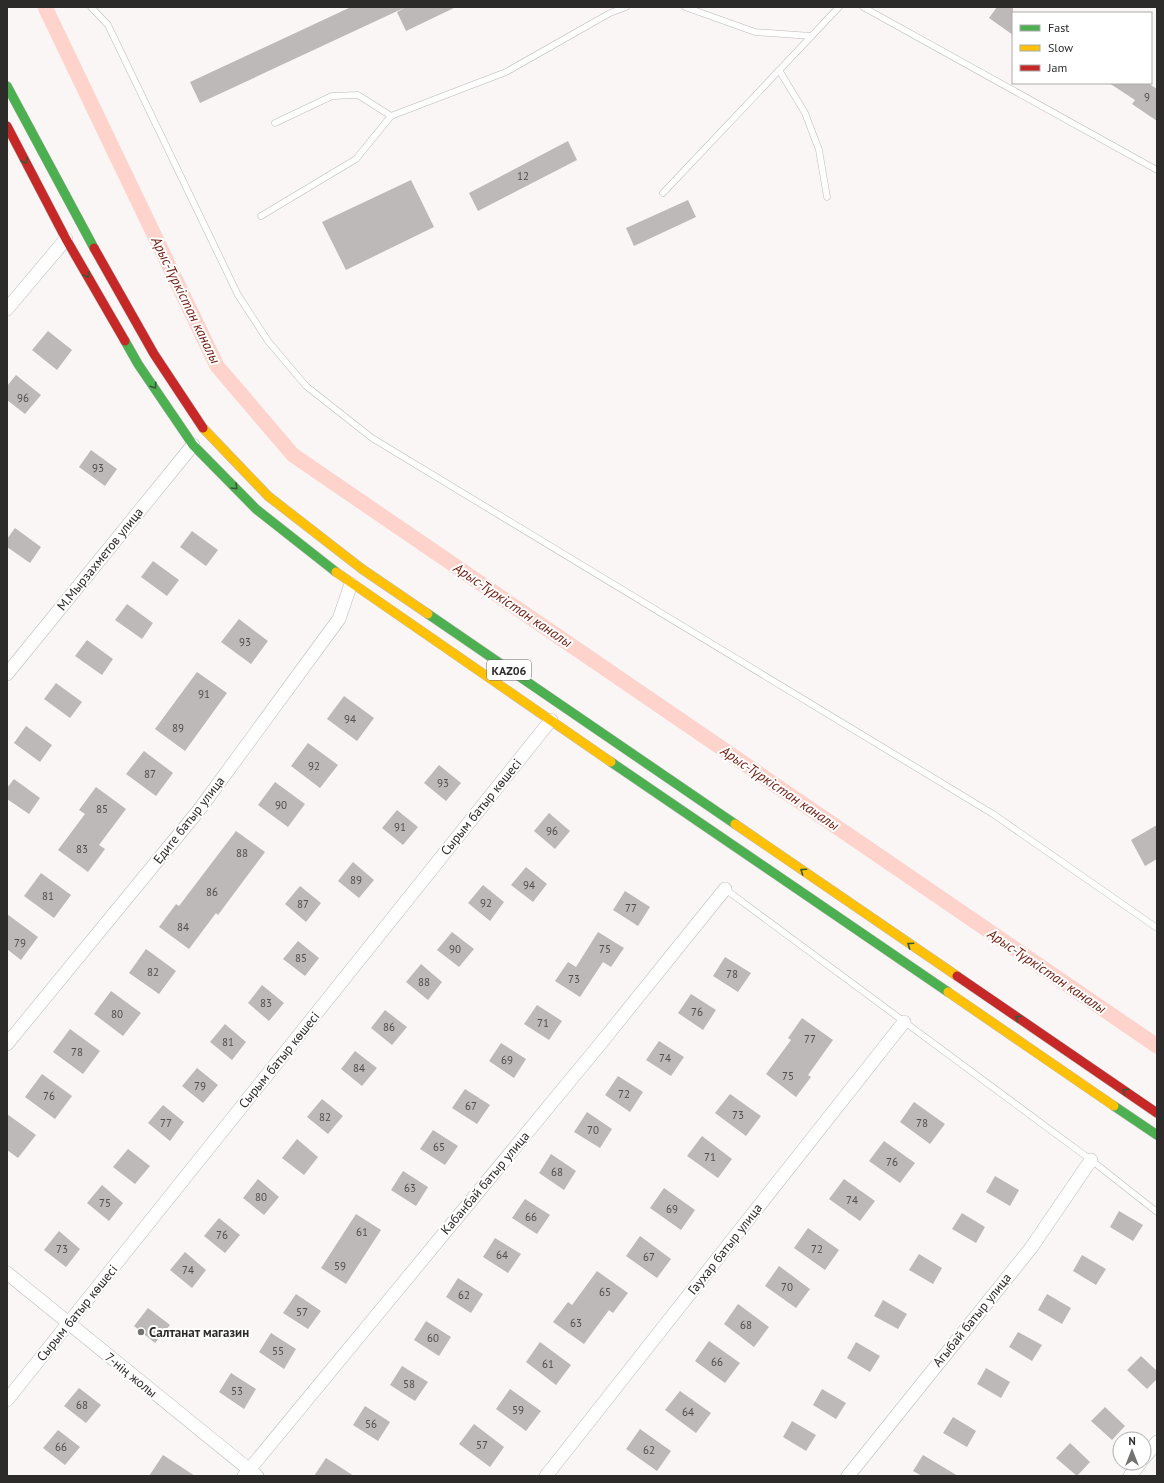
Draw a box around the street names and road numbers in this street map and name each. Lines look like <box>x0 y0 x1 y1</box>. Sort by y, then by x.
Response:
street label: М.Мырзахметов улица <box>53 504 147 614</box>
road number: KАZ06 <box>487 660 531 680</box>
street label: Сырым батыр көшесі <box>437 755 525 859</box>
street label: Едиге батыр улица <box>150 773 228 867</box>
street label: Сырым батыр көшесі <box>235 1008 323 1112</box>
street label: Кабанбай батыр улица <box>437 1128 533 1238</box>
street label: Гаухар батыр улица <box>684 1200 766 1298</box>
street label: Сырым батыр көшесі <box>33 1261 121 1365</box>
street label: Агыбай батыр улица <box>929 1270 1015 1370</box>
street label: 7-нің жолы <box>101 1349 161 1401</box>

